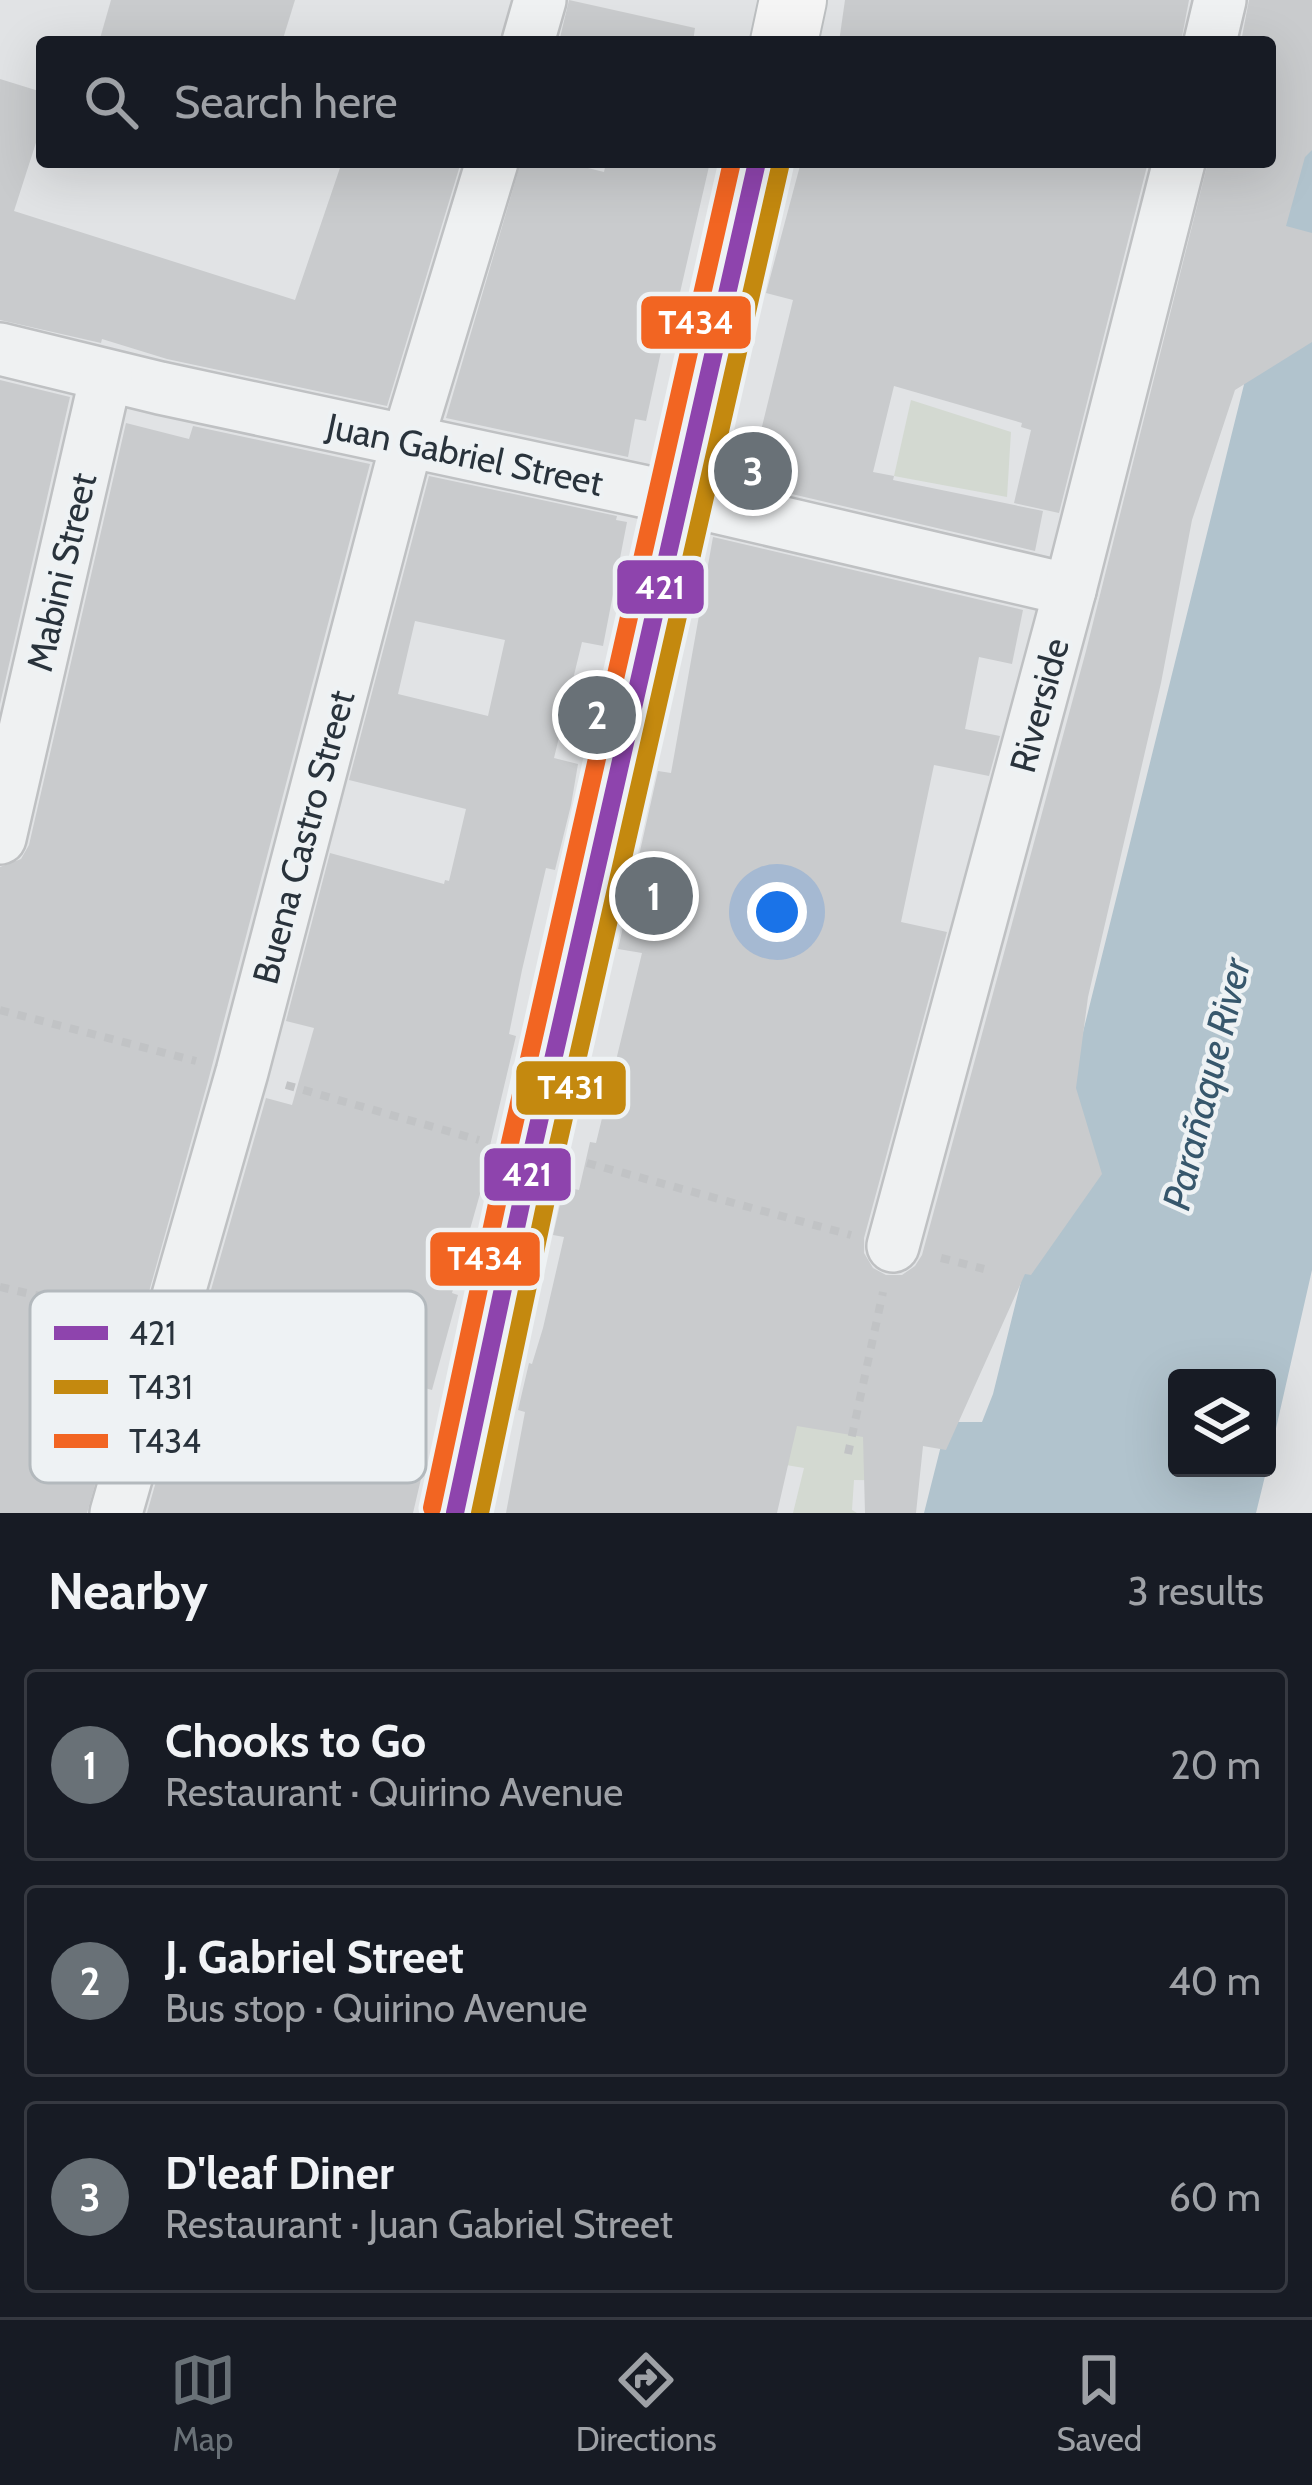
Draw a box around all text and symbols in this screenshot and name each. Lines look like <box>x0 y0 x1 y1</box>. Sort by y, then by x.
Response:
search box <box>36 36 1276 168</box>
icon: search <box>78 69 144 135</box>
text: Search here <box>174 75 398 129</box>
line badge: T434 <box>639 294 753 351</box>
text: T434 <box>658 302 734 342</box>
street label: Juan Gabriel Street <box>322 403 607 505</box>
pin: 3 <box>714 426 792 516</box>
street label: Mabini Street <box>17 468 105 676</box>
line badge: 421 <box>615 558 706 616</box>
text: 421 <box>635 567 685 607</box>
street label: Riverside <box>1000 633 1078 777</box>
pin: 2 <box>558 670 636 760</box>
street label: Buena Castro Street <box>243 685 363 989</box>
pin: 1 <box>615 851 693 941</box>
your location <box>747 882 807 942</box>
water label: Parañaque River <box>1152 951 1261 1215</box>
line badge: T431 <box>514 1059 628 1117</box>
text: T431 <box>537 1067 605 1107</box>
line badge: 421 <box>482 1146 573 1203</box>
text: 421 <box>502 1154 552 1194</box>
line badge: T434 <box>428 1230 542 1288</box>
text: T434 <box>447 1238 523 1278</box>
legend <box>30 1291 426 1483</box>
text: 421 <box>129 1313 176 1353</box>
text: T431 <box>129 1367 193 1407</box>
map controls <box>1168 1369 1276 1477</box>
button: layers <box>1168 1369 1276 1477</box>
text: T434 <box>129 1421 201 1461</box>
text: Nearby <box>48 1560 208 1622</box>
text: 3 results <box>1127 1567 1264 1615</box>
text: Chooks to Go <box>165 1714 426 1768</box>
text: 1 <box>83 1741 97 1789</box>
text: 20 m <box>1170 1741 1261 1789</box>
text: Restaurant · Quirino Avenue <box>165 1768 623 1816</box>
text: J. Gabriel Street <box>165 1930 464 1984</box>
text: 2 <box>80 1957 100 2005</box>
text: 40 m <box>1168 1957 1261 2005</box>
text: Bus stop · Quirino Avenue <box>165 1984 587 2032</box>
text: D'leaf Diner <box>165 2146 394 2200</box>
text: 3 <box>79 2173 101 2221</box>
text: 60 m <box>1169 2173 1261 2221</box>
text: Restaurant · Juan Gabriel Street <box>165 2200 673 2248</box>
tab: Map <box>170 2347 236 2459</box>
tab: Directions <box>576 2347 717 2459</box>
tab: Saved <box>1056 2347 1142 2459</box>

